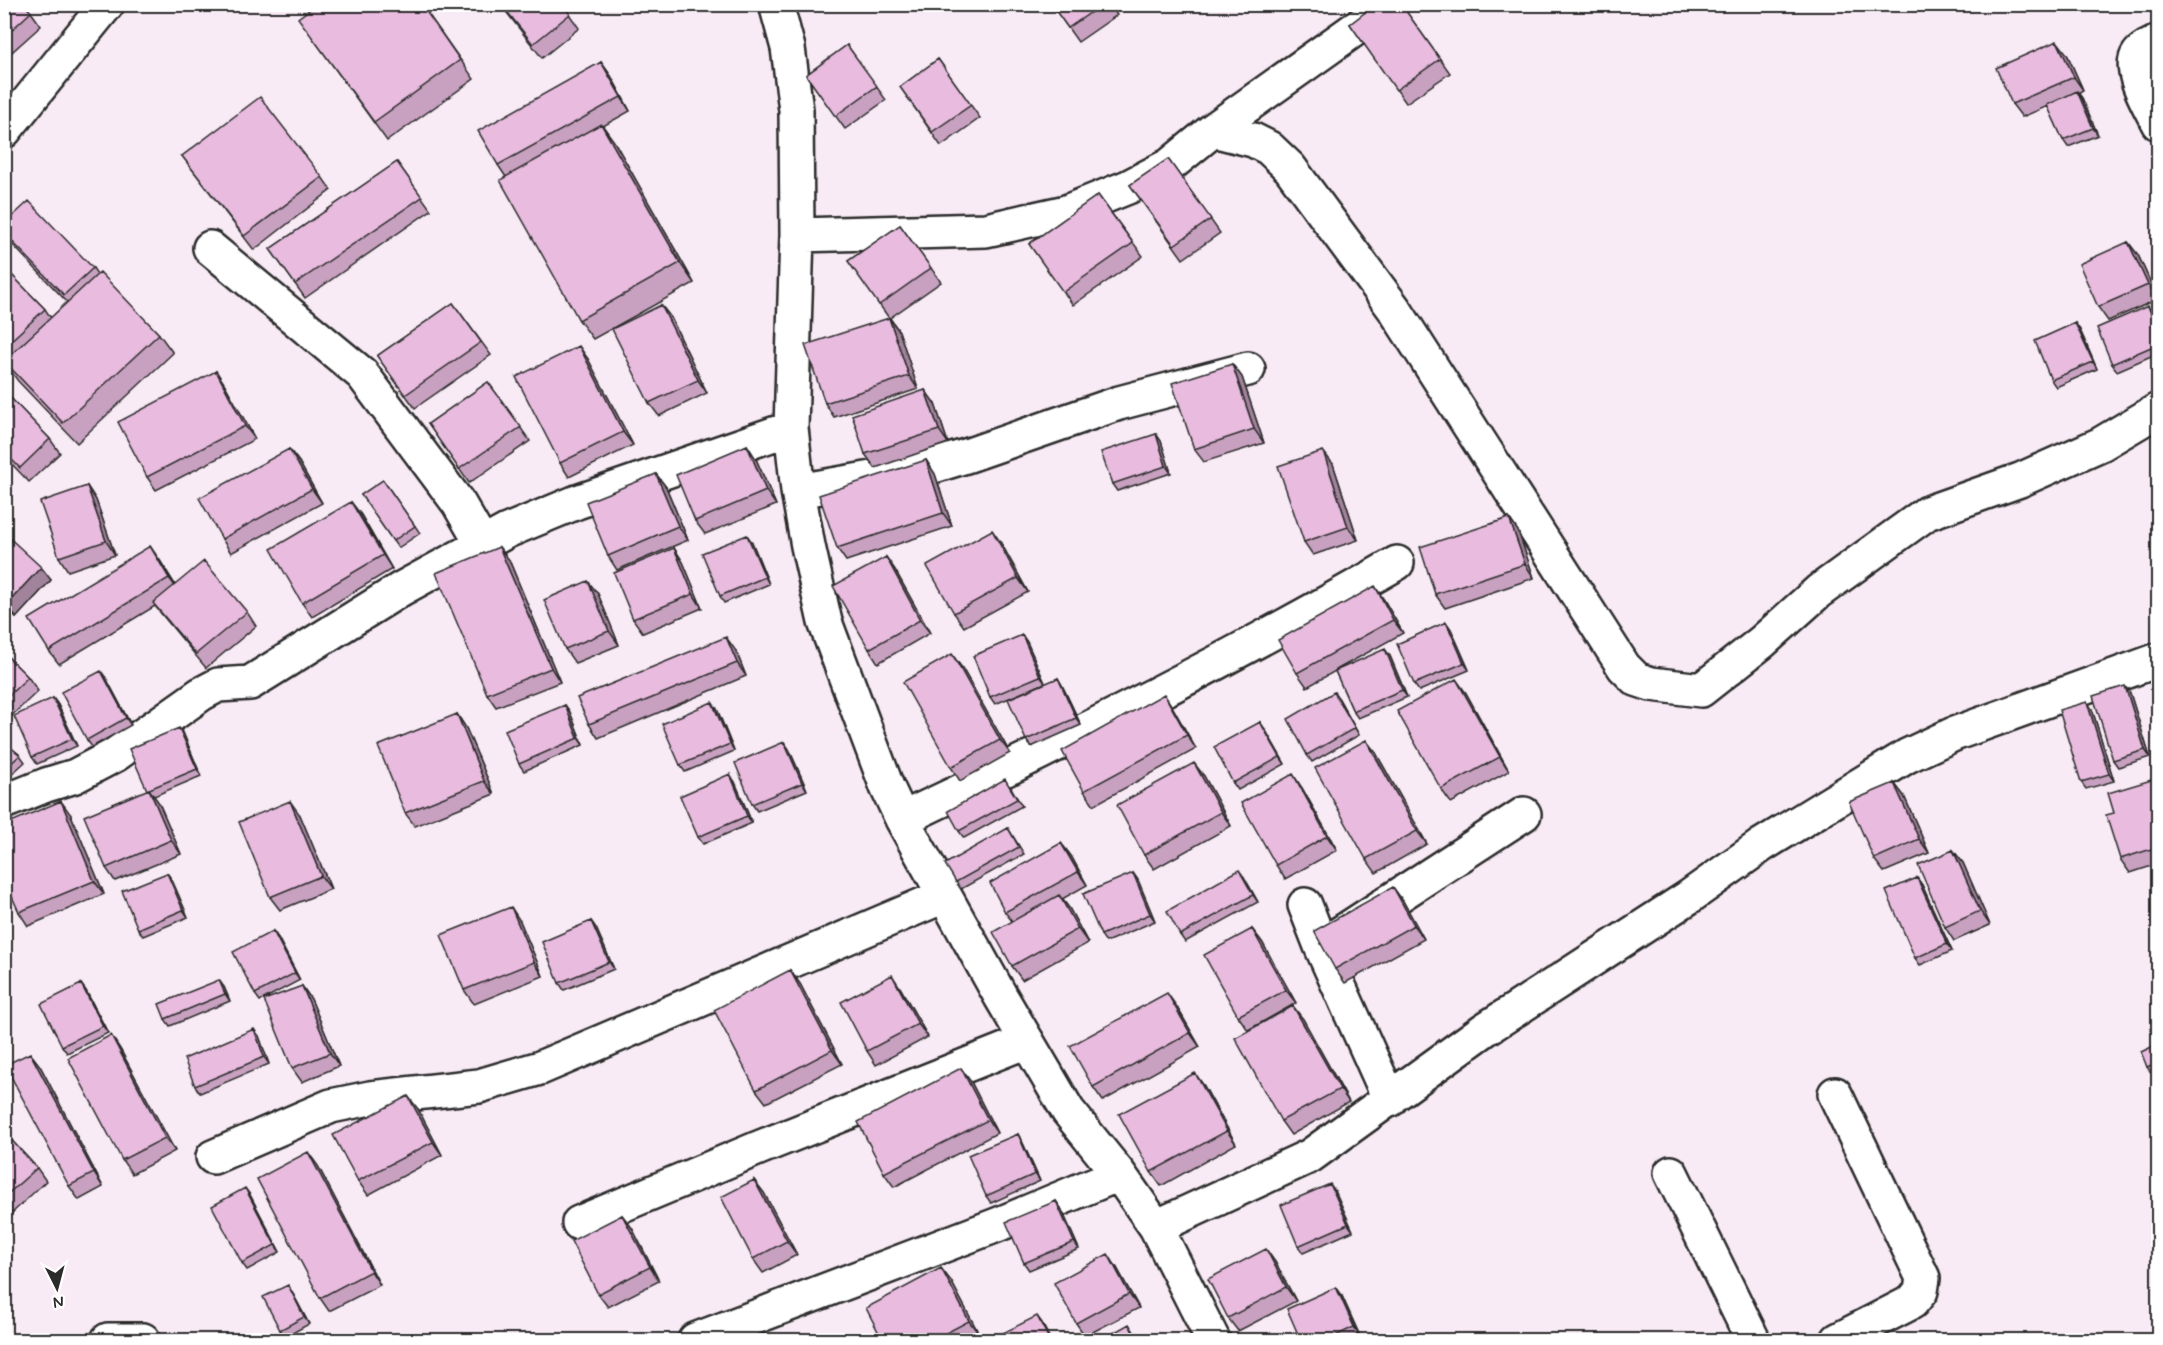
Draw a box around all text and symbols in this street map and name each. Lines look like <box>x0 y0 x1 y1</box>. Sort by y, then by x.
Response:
north arrow <box>27 1258 87 1318</box>
text: N <box>52 1290 65 1312</box>

